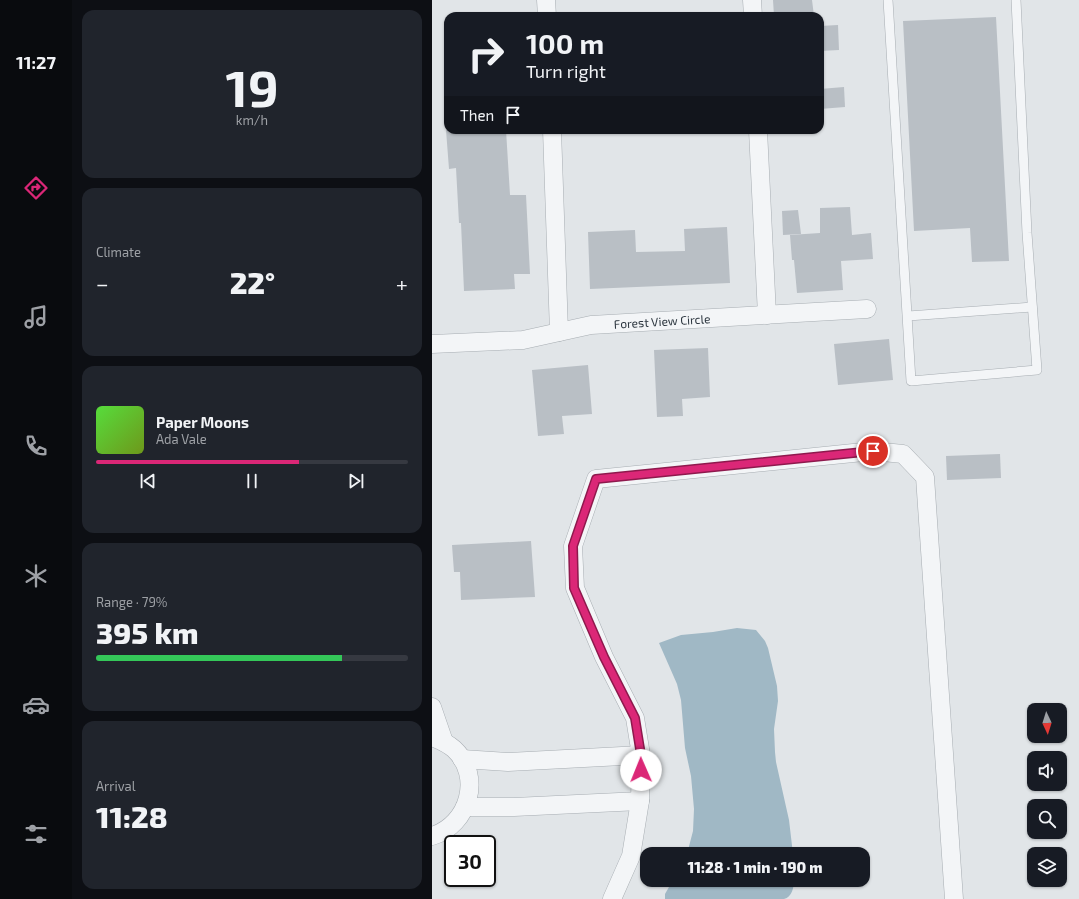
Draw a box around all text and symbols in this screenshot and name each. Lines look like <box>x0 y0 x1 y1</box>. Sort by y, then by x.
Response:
text: 100 m <box>526 26 604 60</box>
icon: right <box>460 28 512 80</box>
text: 11:27 <box>16 51 56 73</box>
text: 19 <box>225 55 279 117</box>
text: Turn right <box>526 60 606 82</box>
icon: arrive <box>502 104 524 126</box>
text: Then <box>460 106 494 124</box>
text: km/h <box>236 112 268 128</box>
icon: directions <box>22 174 50 202</box>
text: Climate <box>96 244 141 260</box>
text: 22° <box>230 264 275 300</box>
text: − <box>96 270 109 296</box>
text: + <box>396 270 408 296</box>
icon: music <box>22 303 50 331</box>
street label: Forest View Circle <box>613 311 711 331</box>
text: Paper Moons <box>156 413 249 431</box>
text: Ada Vale <box>156 431 207 447</box>
icon: phone <box>22 432 50 460</box>
pin <box>856 434 890 468</box>
icon: arrive <box>862 440 884 462</box>
icon: previous <box>137 470 159 492</box>
icon: pause <box>241 470 263 492</box>
icon: next <box>345 470 367 492</box>
icon: climate <box>22 562 50 590</box>
text: Range · 79% <box>96 594 168 610</box>
text: 395 km <box>96 614 198 650</box>
icon: car <box>22 691 50 719</box>
north arrow <box>1027 703 1067 743</box>
map controls <box>1027 703 1067 887</box>
position arrow <box>620 749 662 791</box>
button: sound <box>1027 751 1067 791</box>
text: Arrival <box>96 778 136 794</box>
text: 11:28 <box>96 798 168 834</box>
button: search <box>1027 799 1067 839</box>
icon: filters <box>22 820 50 848</box>
speed limit sign: 30 <box>444 835 496 887</box>
button: layers <box>1027 847 1067 887</box>
text: 11:28 · 1 min · 190 m <box>687 858 823 876</box>

